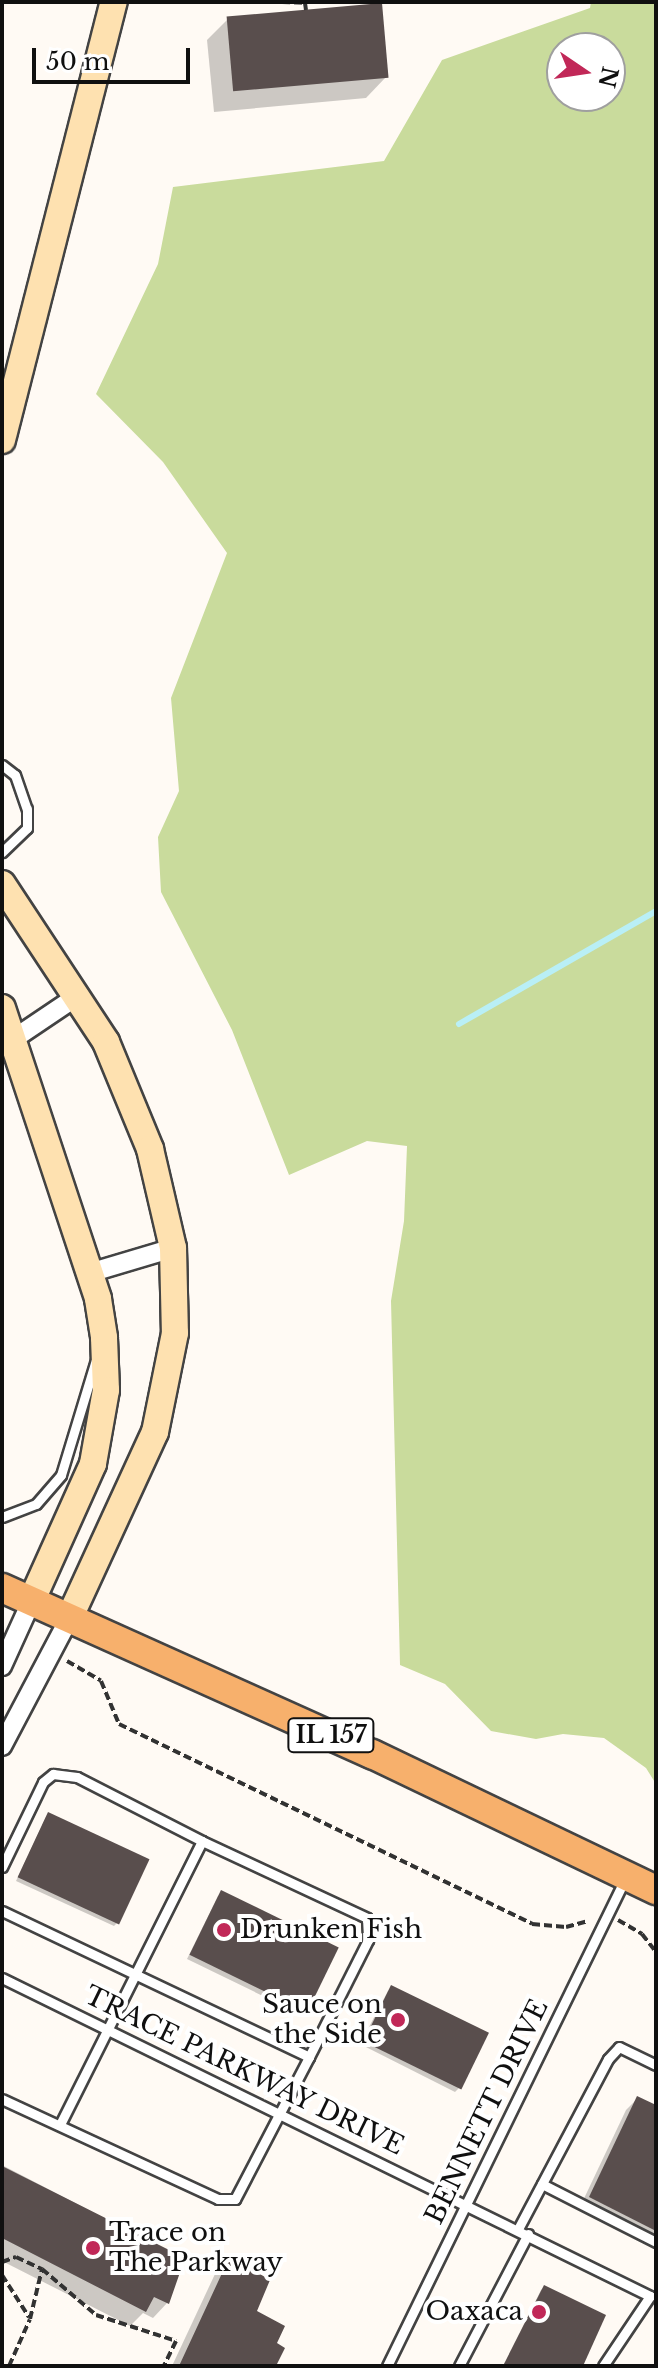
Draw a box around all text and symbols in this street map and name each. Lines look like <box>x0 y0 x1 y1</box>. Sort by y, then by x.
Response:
scale bar <box>36 32 194 82</box>
north arrow <box>546 32 626 112</box>
text: 50 m <box>46 47 109 76</box>
text: N <box>592 64 623 90</box>
road number: IL 157 <box>287 1715 375 1755</box>
place label: Drunken Fish <box>240 1914 422 1946</box>
marker: Drunken Fish <box>215 1921 233 1939</box>
street label: TRACE PARKWAY DRIVE <box>79 1980 409 2162</box>
place label: Sauce on the Side <box>262 1989 382 2050</box>
street label: BENNETT DRIVE <box>419 1994 555 2230</box>
marker: Sauce on the Side <box>389 2011 407 2029</box>
place label: Trace on The Parkway <box>109 2217 283 2278</box>
marker: Trace on The Parkway <box>84 2239 102 2257</box>
place label: Oaxaca <box>426 2296 523 2328</box>
marker: Oaxaca <box>530 2303 548 2321</box>

